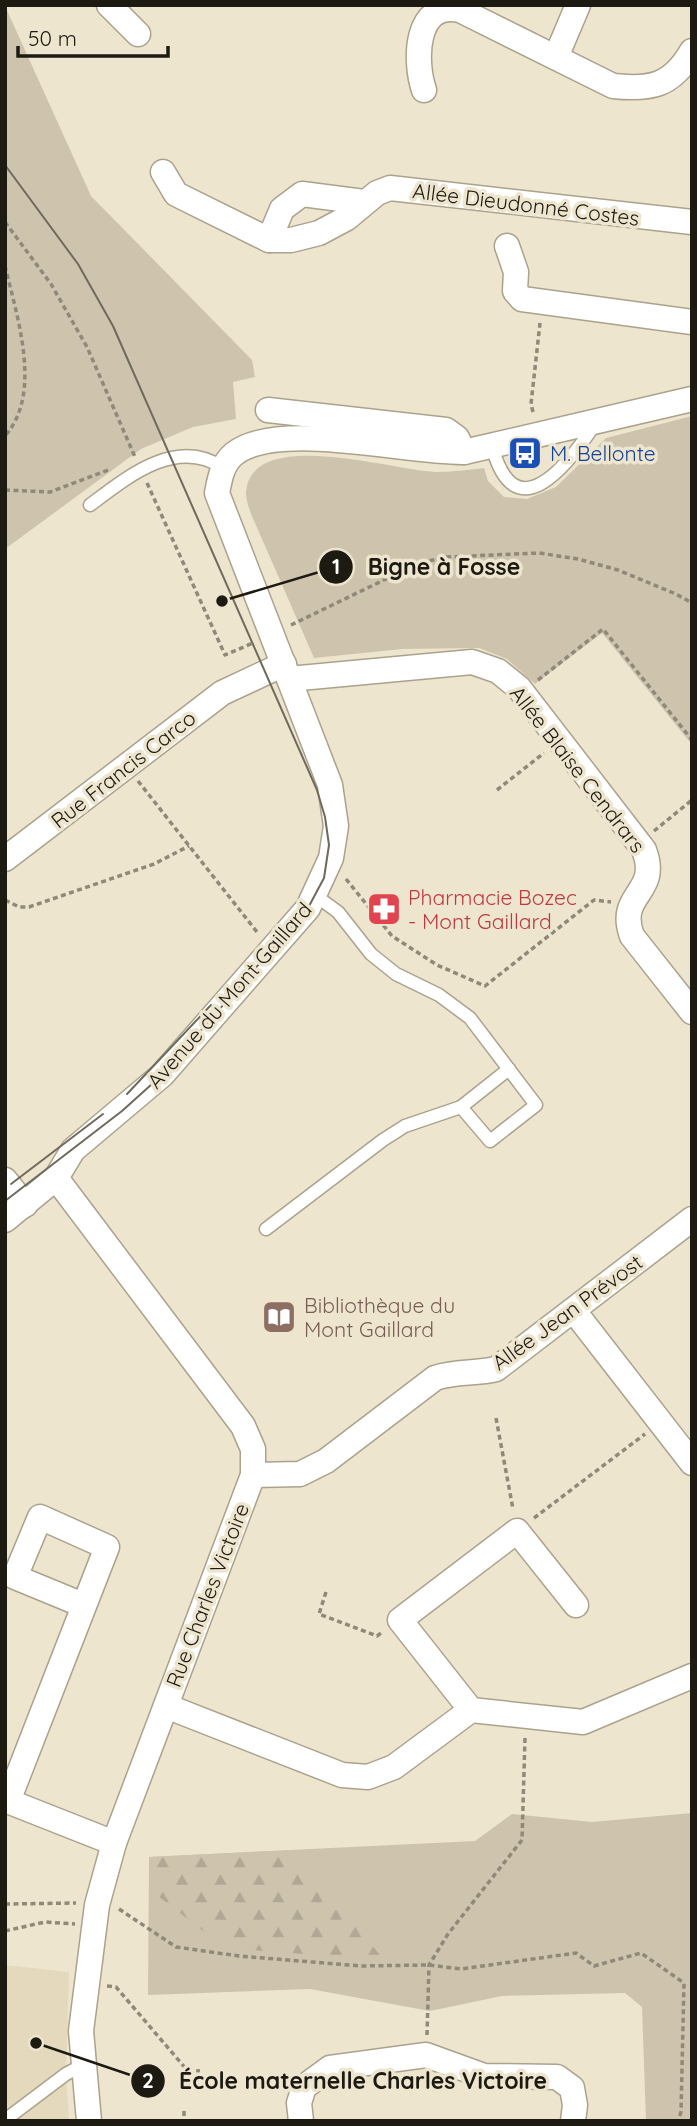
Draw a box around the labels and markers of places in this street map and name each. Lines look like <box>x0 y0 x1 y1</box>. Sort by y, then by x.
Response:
bus stop icon: M. Bellonte <box>506 434 544 472</box>
place label: M. Bellonte <box>550 440 656 466</box>
callout: Bigne à Fosse <box>319 545 534 589</box>
place label: Pharmacie Bozec - Mont Gaillard <box>408 884 577 934</box>
pharmacy icon: Pharmacie Bozec - Mont Gaillard <box>365 890 403 928</box>
place label: Bibliothèque du Mont Gaillard <box>304 1292 455 1342</box>
library icon: Bibliothèque du Mont Gaillard <box>260 1298 298 1336</box>
callout: École maternelle Charles Victoire <box>130 2059 561 2103</box>

